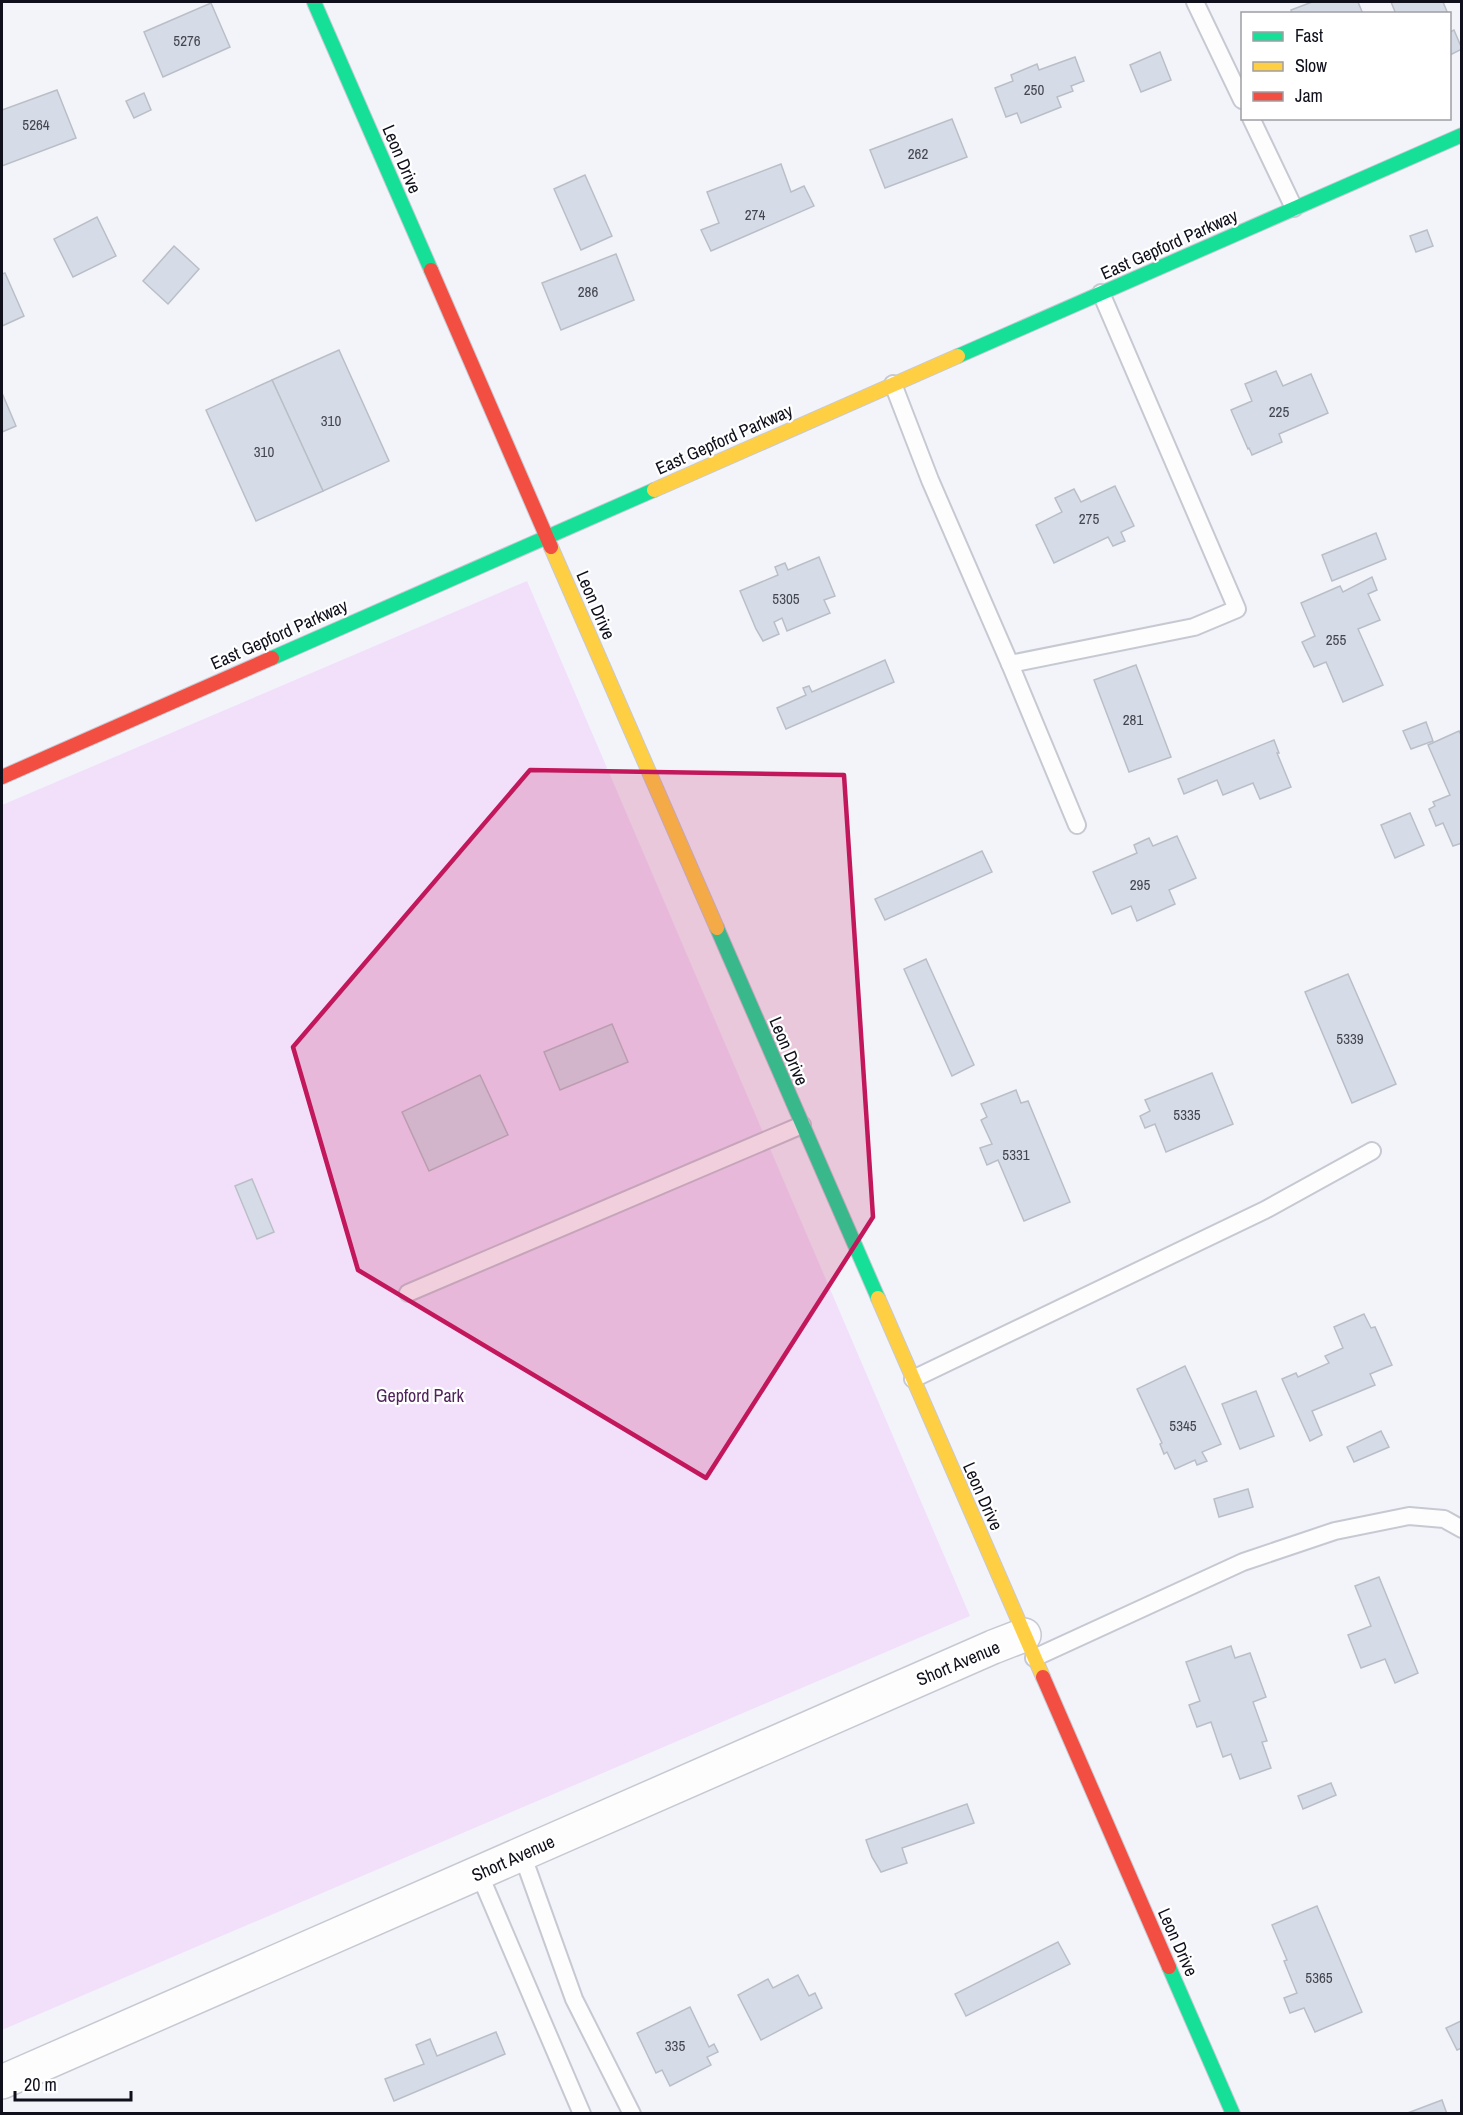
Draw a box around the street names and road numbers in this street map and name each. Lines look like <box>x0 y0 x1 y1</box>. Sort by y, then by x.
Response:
street label: Leon Drive <box>376 121 428 197</box>
street label: East Gepford Parkway <box>1096 202 1242 285</box>
street label: East Gepford Parkway <box>651 397 797 480</box>
street label: Leon Drive <box>570 567 622 643</box>
street label: East Gepford Parkway <box>206 592 352 675</box>
street label: Leon Drive <box>763 1013 815 1089</box>
street label: Leon Drive <box>957 1458 1009 1534</box>
street label: Short Avenue <box>912 1634 1004 1692</box>
street label: Short Avenue <box>468 1829 558 1887</box>
street label: Leon Drive <box>1152 1904 1204 1980</box>

